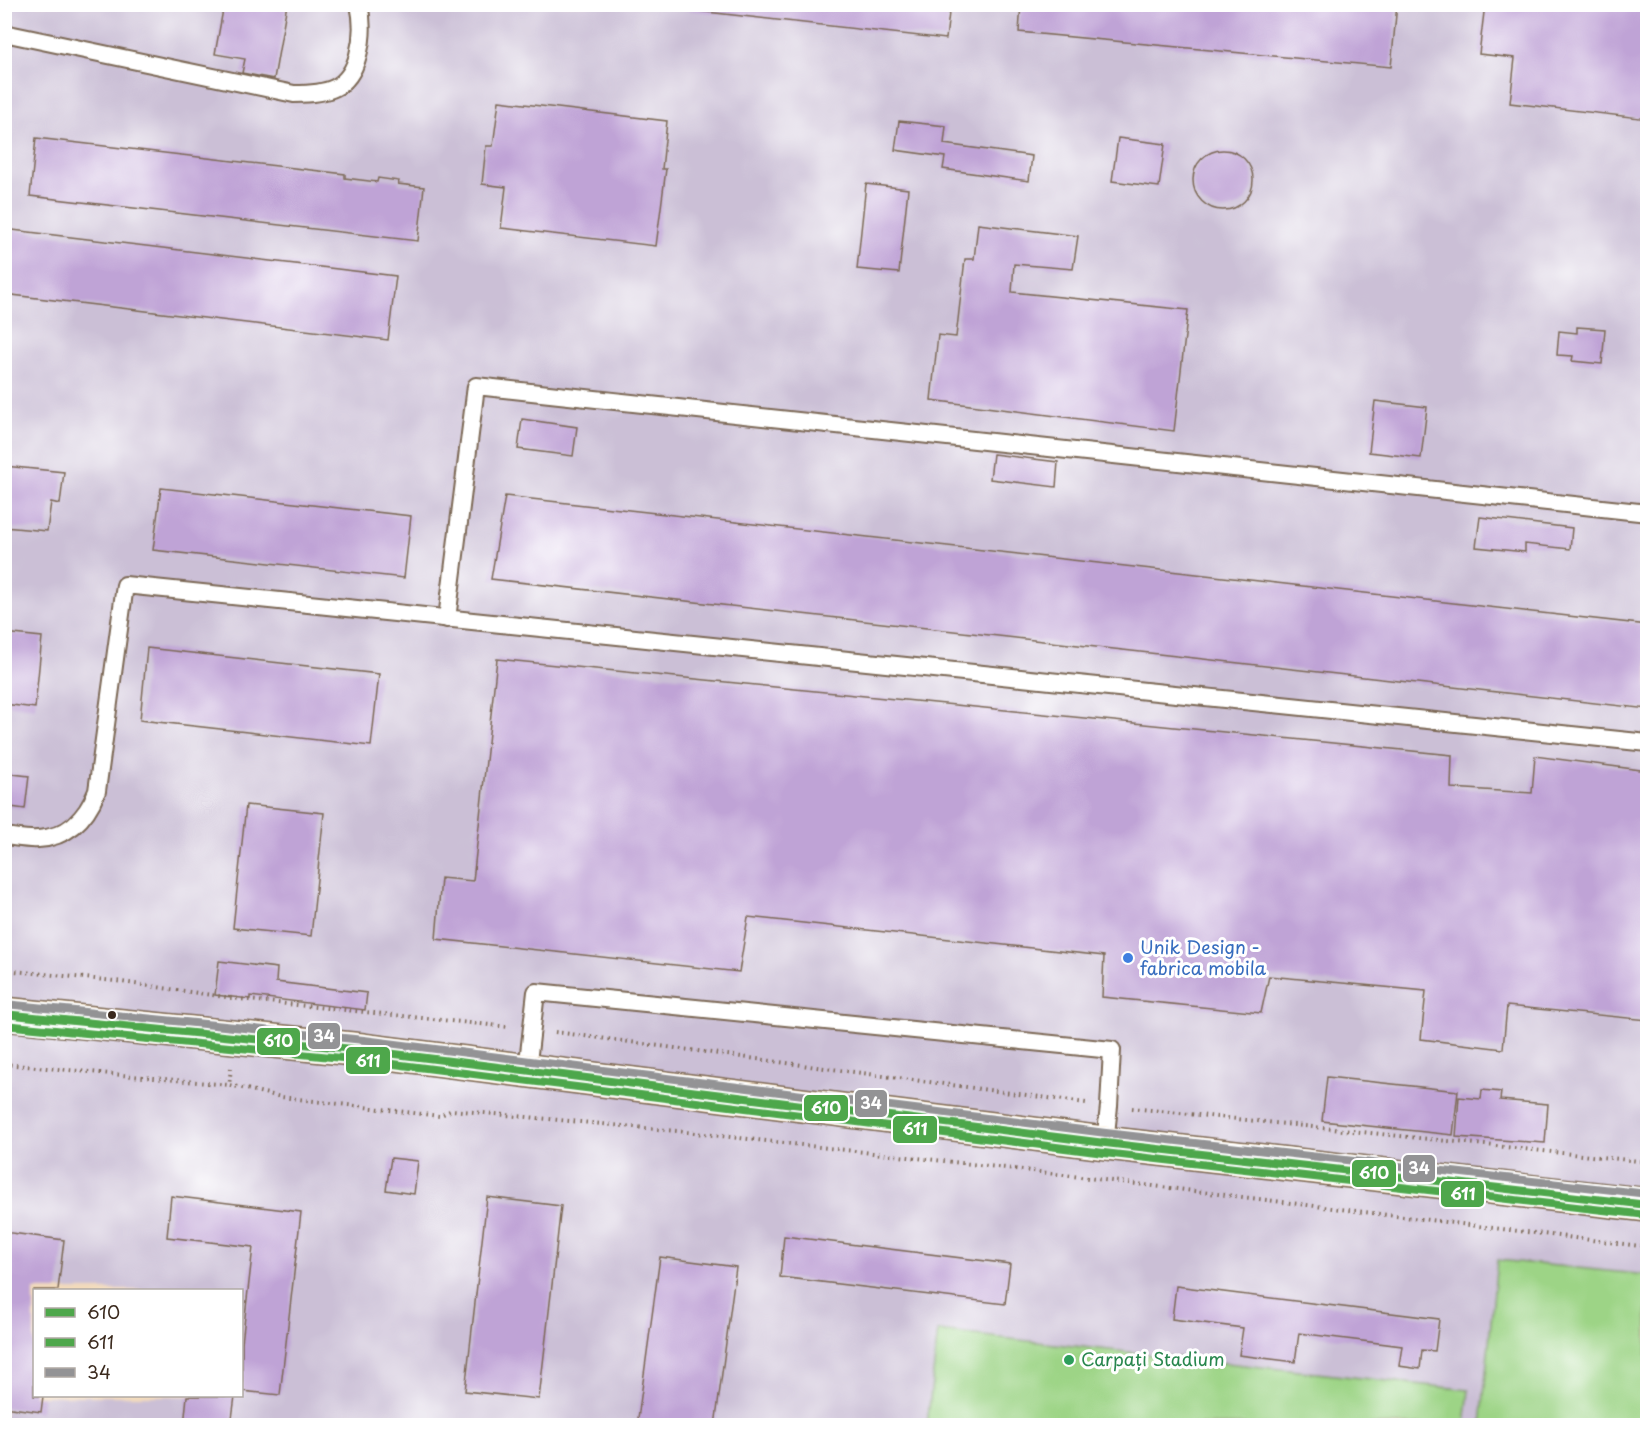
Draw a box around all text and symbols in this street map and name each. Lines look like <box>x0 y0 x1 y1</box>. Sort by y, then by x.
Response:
place label: Unik Design - fabrica mobila <box>1140 933 1267 981</box>
marker: Unik Design - fabrica mobila <box>1121 951 1135 965</box>
unlabelled marker <box>106 1009 118 1021</box>
line badge: 34 <box>307 1022 341 1050</box>
text: 34 <box>313 1023 335 1047</box>
line badge: 610 <box>256 1027 301 1056</box>
text: 610 <box>263 1028 293 1052</box>
line badge: 611 <box>345 1046 391 1075</box>
text: 611 <box>355 1048 381 1072</box>
line badge: 34 <box>854 1089 888 1118</box>
text: 34 <box>860 1090 882 1114</box>
line badge: 610 <box>803 1094 849 1122</box>
text: 610 <box>811 1095 841 1119</box>
line badge: 611 <box>892 1115 938 1144</box>
text: 611 <box>902 1116 928 1140</box>
line badge: 34 <box>1402 1154 1436 1183</box>
text: 34 <box>1408 1155 1430 1179</box>
line badge: 610 <box>1351 1159 1397 1188</box>
text: 610 <box>1359 1160 1389 1184</box>
line badge: 611 <box>1440 1180 1485 1208</box>
text: 611 <box>1450 1181 1476 1205</box>
legend <box>33 1289 243 1397</box>
text: 610 <box>87 1298 120 1325</box>
text: 611 <box>87 1328 114 1355</box>
place label: Carpați Stadium <box>1081 1345 1225 1372</box>
marker: Carpați Stadium <box>1062 1353 1076 1367</box>
text: 34 <box>87 1358 111 1385</box>

